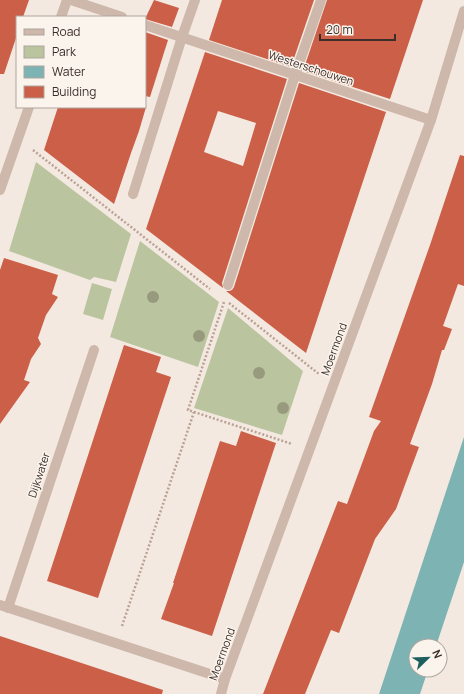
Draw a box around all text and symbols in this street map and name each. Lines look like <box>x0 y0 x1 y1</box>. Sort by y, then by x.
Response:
legend <box>16 16 146 108</box>
scale bar <box>320 16 395 42</box>
text: 20 m <box>326 21 353 38</box>
text: Road <box>52 23 80 40</box>
text: Park <box>52 43 77 60</box>
street label: Westerschouwen <box>267 47 356 88</box>
text: Water <box>52 63 86 80</box>
text: Building <box>52 83 96 100</box>
street label: Moermond <box>317 320 350 377</box>
street label: Dijkwater <box>24 450 53 500</box>
street label: Moermond <box>205 625 238 682</box>
north arrow <box>408 638 448 678</box>
text: N <box>429 647 446 661</box>

